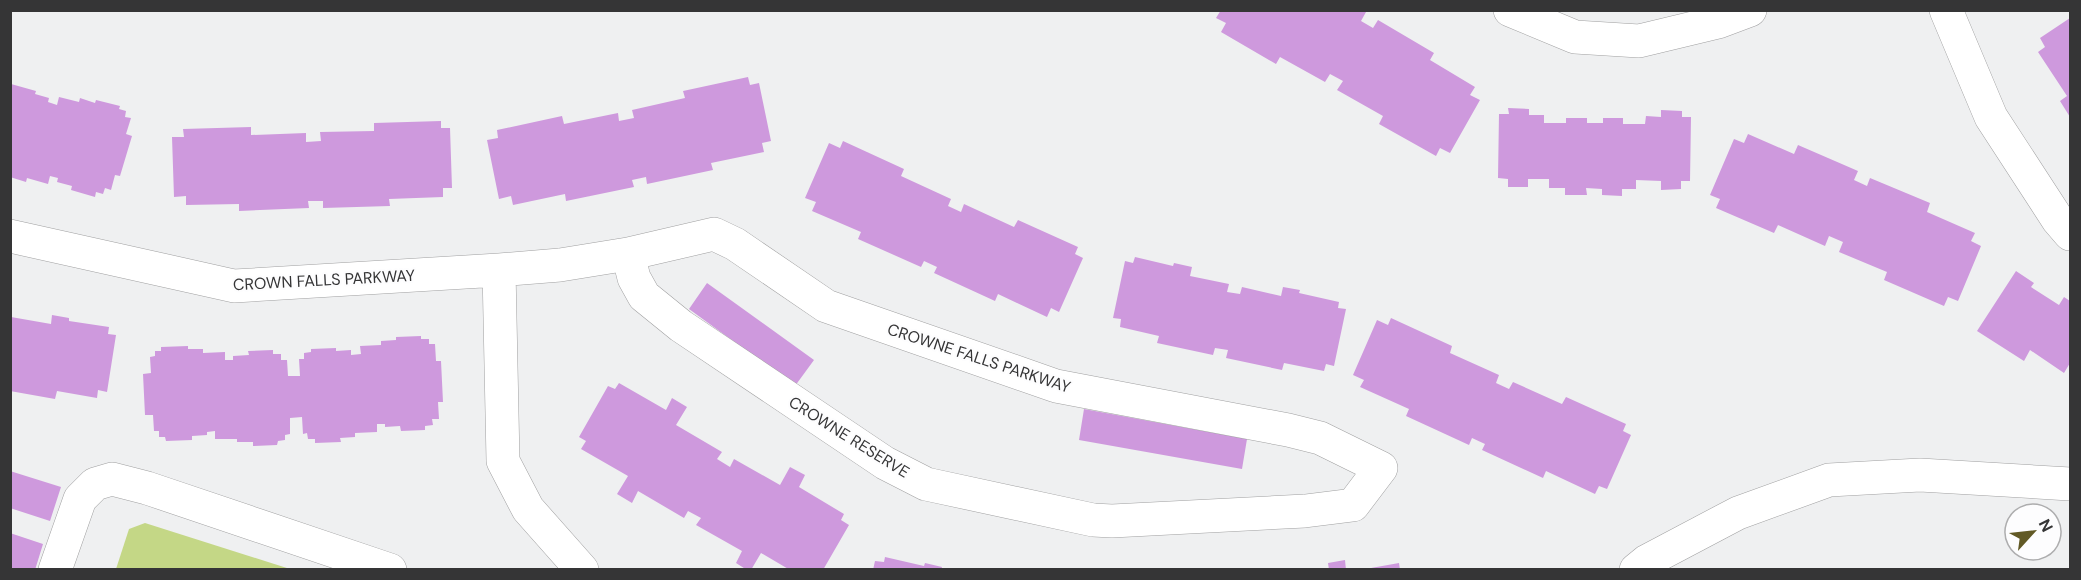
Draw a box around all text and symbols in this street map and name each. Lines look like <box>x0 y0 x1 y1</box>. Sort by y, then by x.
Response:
street label: CROWN FALLS PARKWAY <box>232 265 416 295</box>
street label: CROWNE FALLS PARKWAY <box>885 318 1073 398</box>
street label: CROWNE RESERVE <box>785 391 913 483</box>
north arrow <box>2003 502 2063 562</box>
text: N <box>2034 515 2058 535</box>

